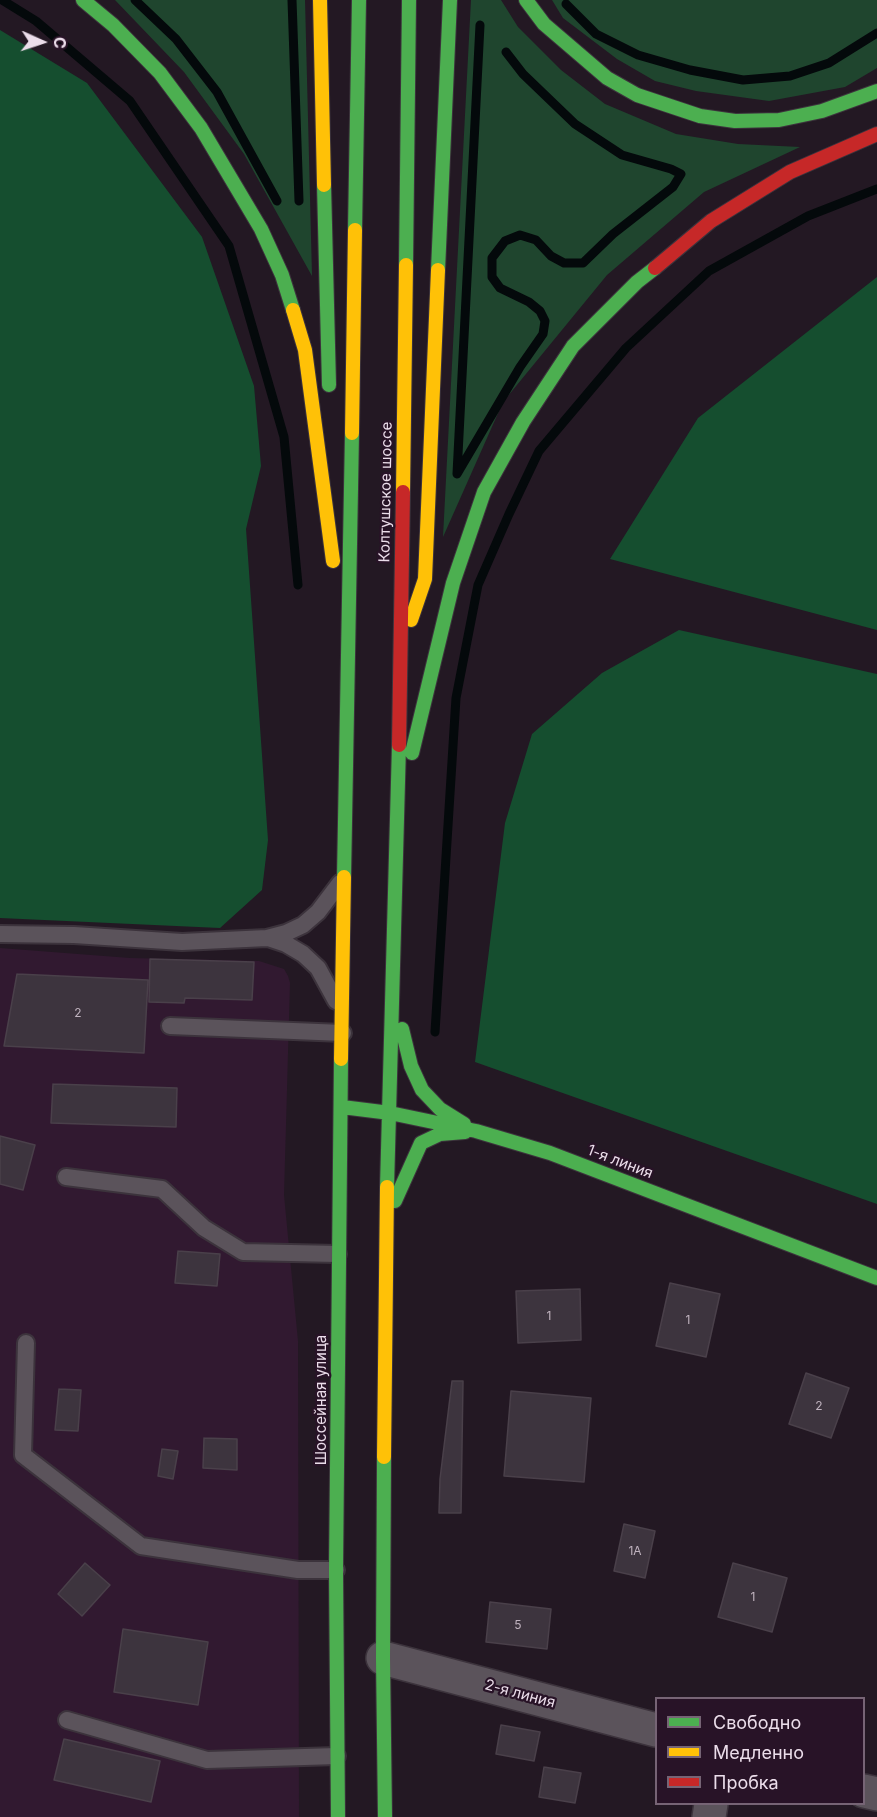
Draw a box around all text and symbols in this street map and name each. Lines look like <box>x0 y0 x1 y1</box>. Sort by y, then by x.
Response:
north arrow <box>12 12 72 72</box>
text: С <box>50 37 70 49</box>
street label: Колтушское шоссе <box>376 422 396 562</box>
house number: 2 <box>74 1006 82 1020</box>
street label: 1-я линия <box>585 1141 655 1183</box>
house number: 1 <box>547 1309 551 1323</box>
house number: 1 <box>686 1313 690 1327</box>
street label: Шоссейная улица <box>312 1335 330 1465</box>
house number: 2 <box>815 1399 823 1413</box>
house number: 1А <box>628 1544 642 1558</box>
house number: 1 <box>751 1590 755 1604</box>
house number: 5 <box>514 1618 522 1632</box>
street label: 2-я линия <box>483 1676 557 1712</box>
legend <box>655 1697 865 1805</box>
text: Свободно <box>713 1712 801 1733</box>
text: Медленно <box>713 1742 804 1763</box>
text: Пробка <box>713 1772 779 1793</box>

